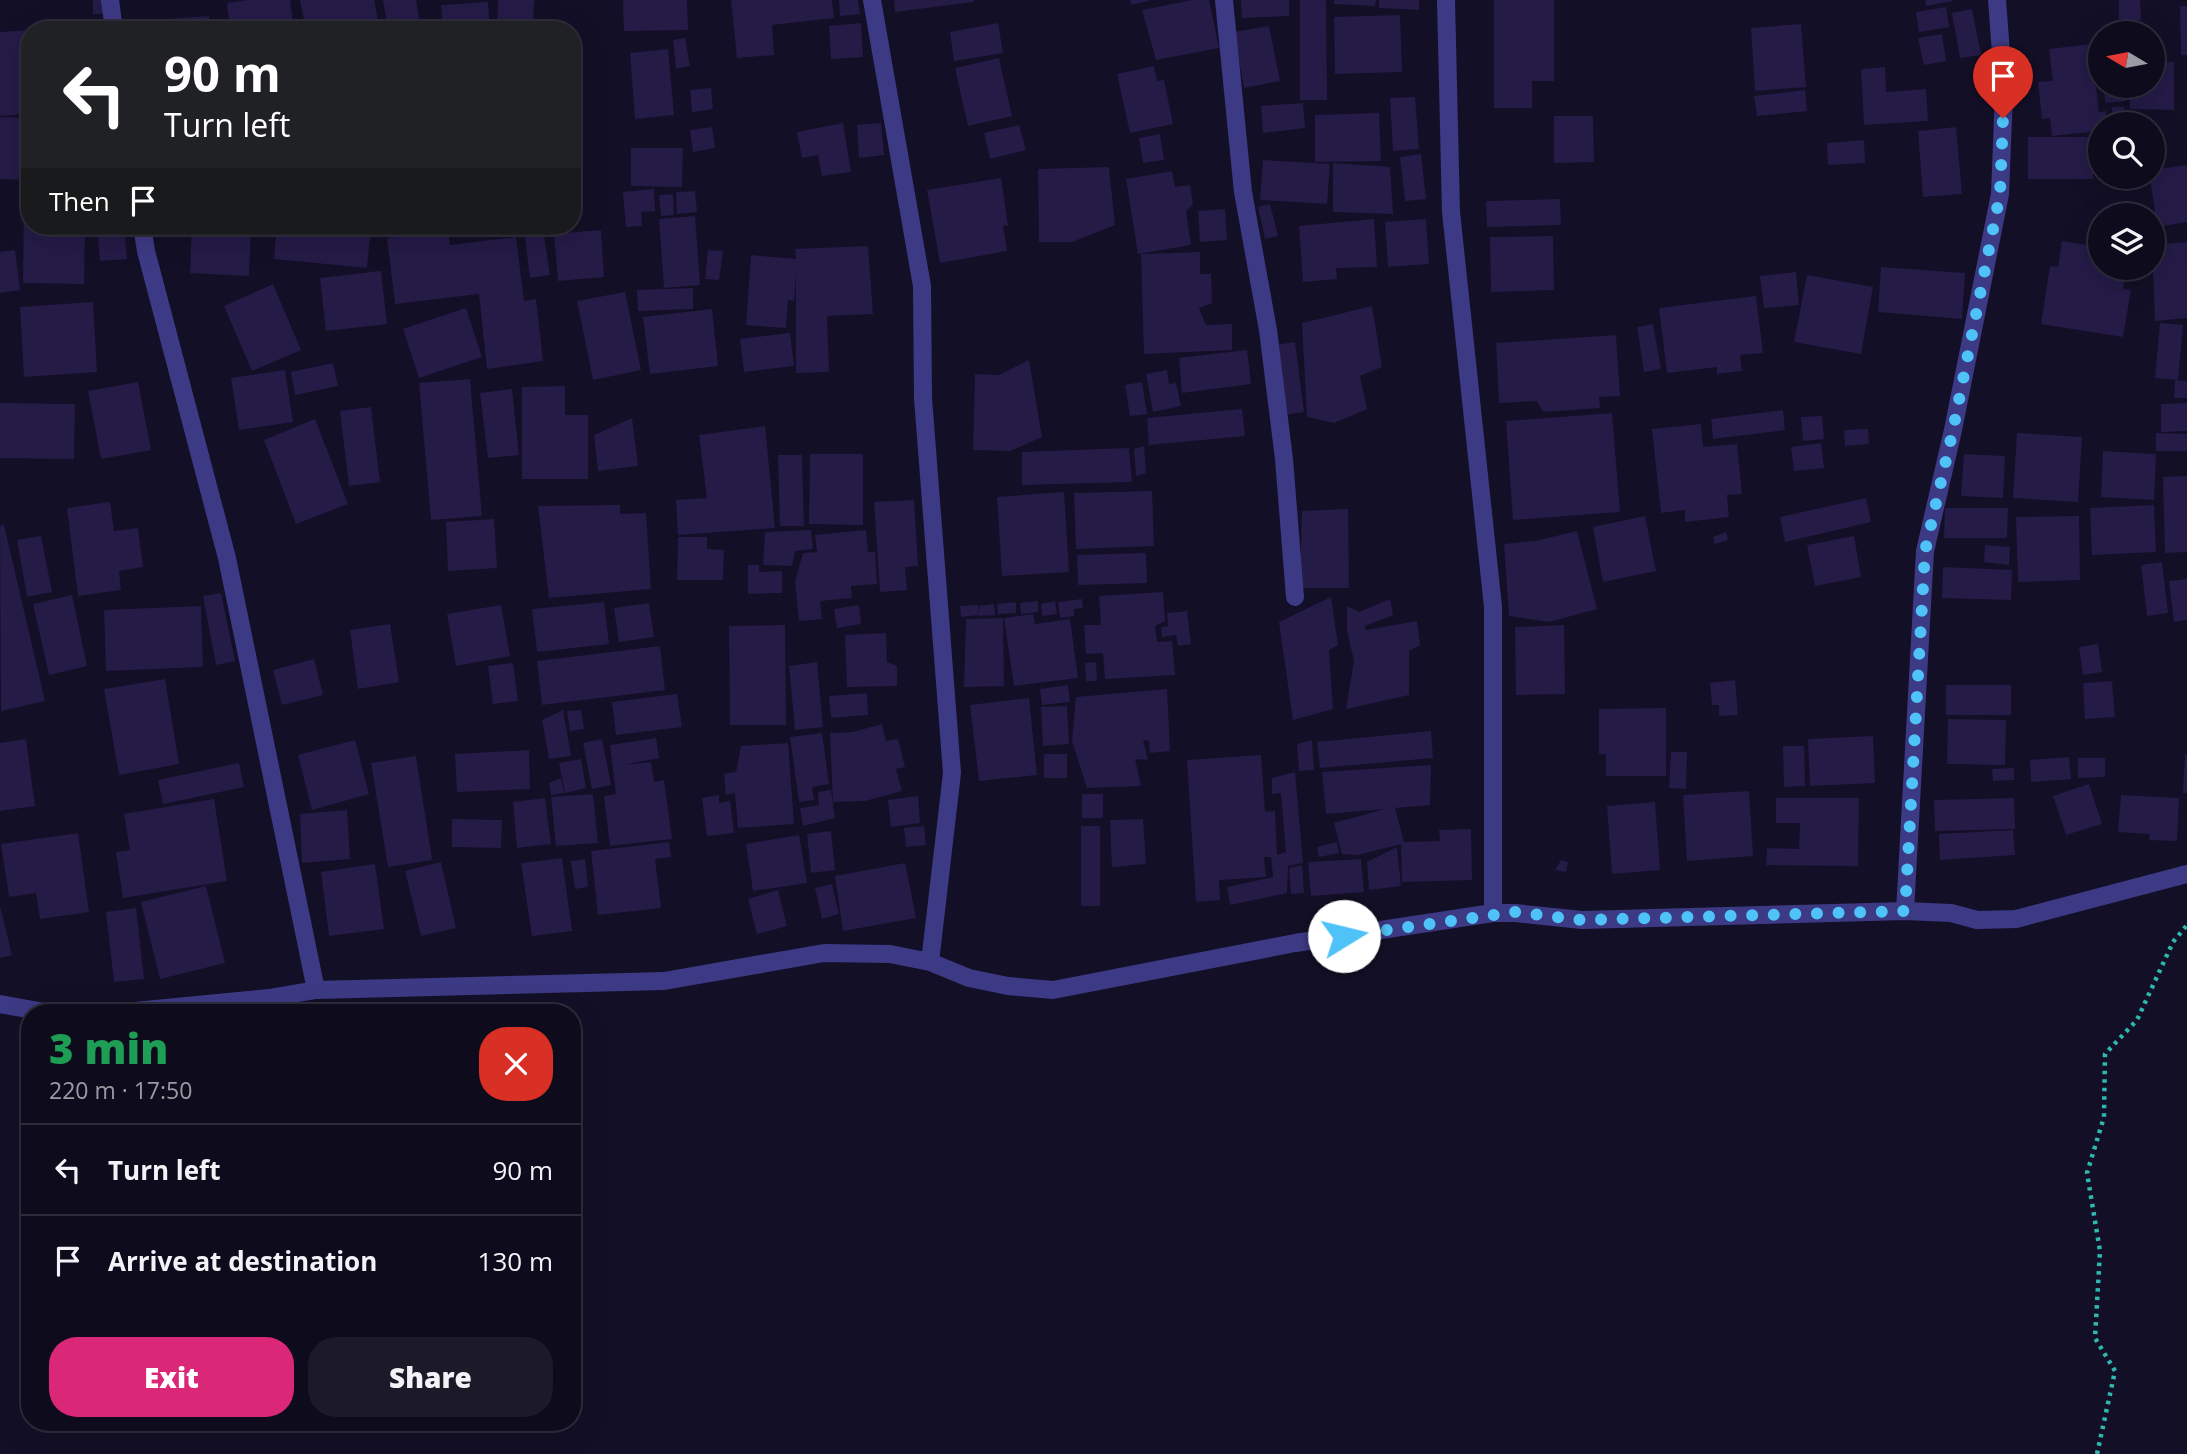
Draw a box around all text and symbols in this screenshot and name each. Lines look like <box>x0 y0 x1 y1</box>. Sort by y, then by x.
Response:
north arrow <box>2088 21 2165 98</box>
map controls <box>2088 21 2165 280</box>
text: 90 m <box>164 40 281 106</box>
pin <box>1973 46 2033 118</box>
icon: left <box>49 49 140 140</box>
icon: arrive <box>1984 57 2022 95</box>
text: Turn left <box>164 103 290 146</box>
button: search <box>2088 112 2165 189</box>
icon: arrive <box>124 182 162 220</box>
text: Then <box>49 183 110 219</box>
button: layers <box>2088 203 2165 280</box>
position arrow <box>1307 899 1381 973</box>
text: 3 min <box>49 1019 168 1076</box>
button: close <box>479 1027 553 1101</box>
text: 220 m · 17:50 <box>49 1074 192 1106</box>
icon: left <box>49 1151 87 1189</box>
text: Turn left <box>108 1152 220 1188</box>
text: 90 m <box>492 1152 553 1188</box>
icon: arrive <box>49 1242 87 1280</box>
text: Arrive at destination <box>108 1243 377 1279</box>
text: 130 m <box>478 1243 553 1279</box>
button: Exit <box>49 1337 294 1417</box>
button: Share <box>308 1337 553 1417</box>

